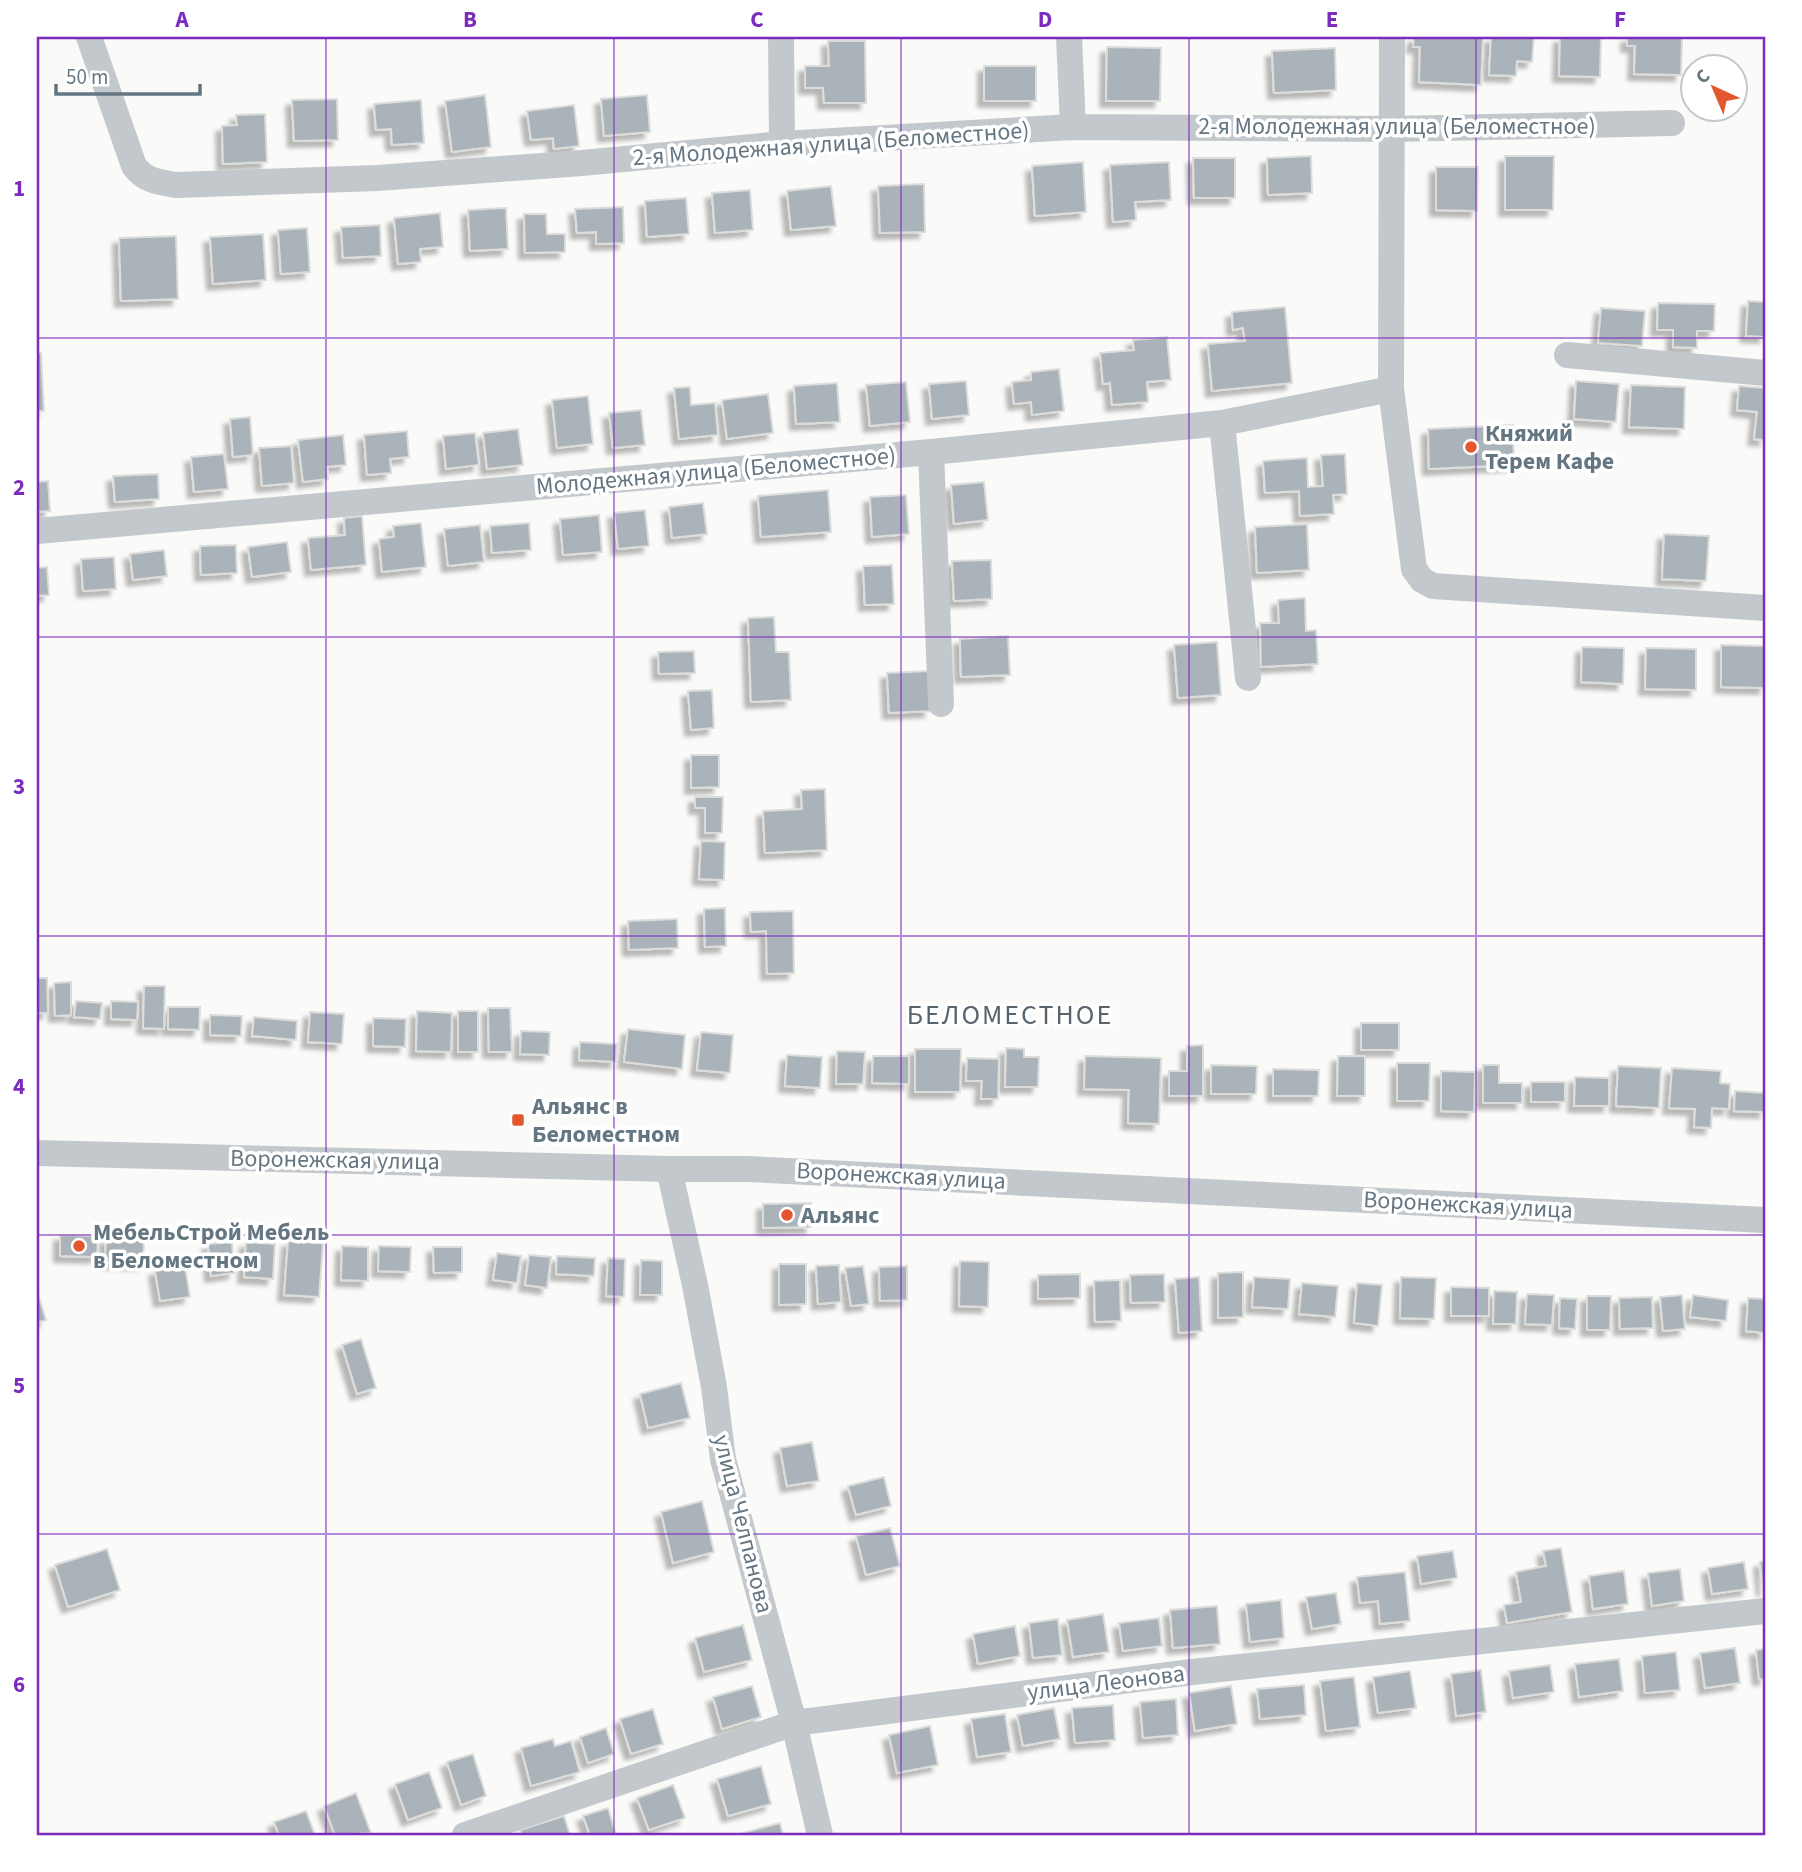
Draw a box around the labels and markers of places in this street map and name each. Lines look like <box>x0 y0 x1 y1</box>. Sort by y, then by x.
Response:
place label: Княжий Терем Кафе <box>1485 416 1614 479</box>
marker: Княжий Терем Кафе <box>1463 439 1479 455</box>
place label: Альянс в Беломестном <box>531 1089 680 1152</box>
marker: Альянс в Беломестном <box>510 1112 526 1128</box>
place label: Альянс <box>800 1198 879 1233</box>
marker: Альянс <box>779 1207 795 1223</box>
place label: МебельСтрой Мебель в Беломестном <box>93 1215 329 1278</box>
marker: МебельСтрой Мебель в Беломестном <box>71 1238 87 1254</box>

